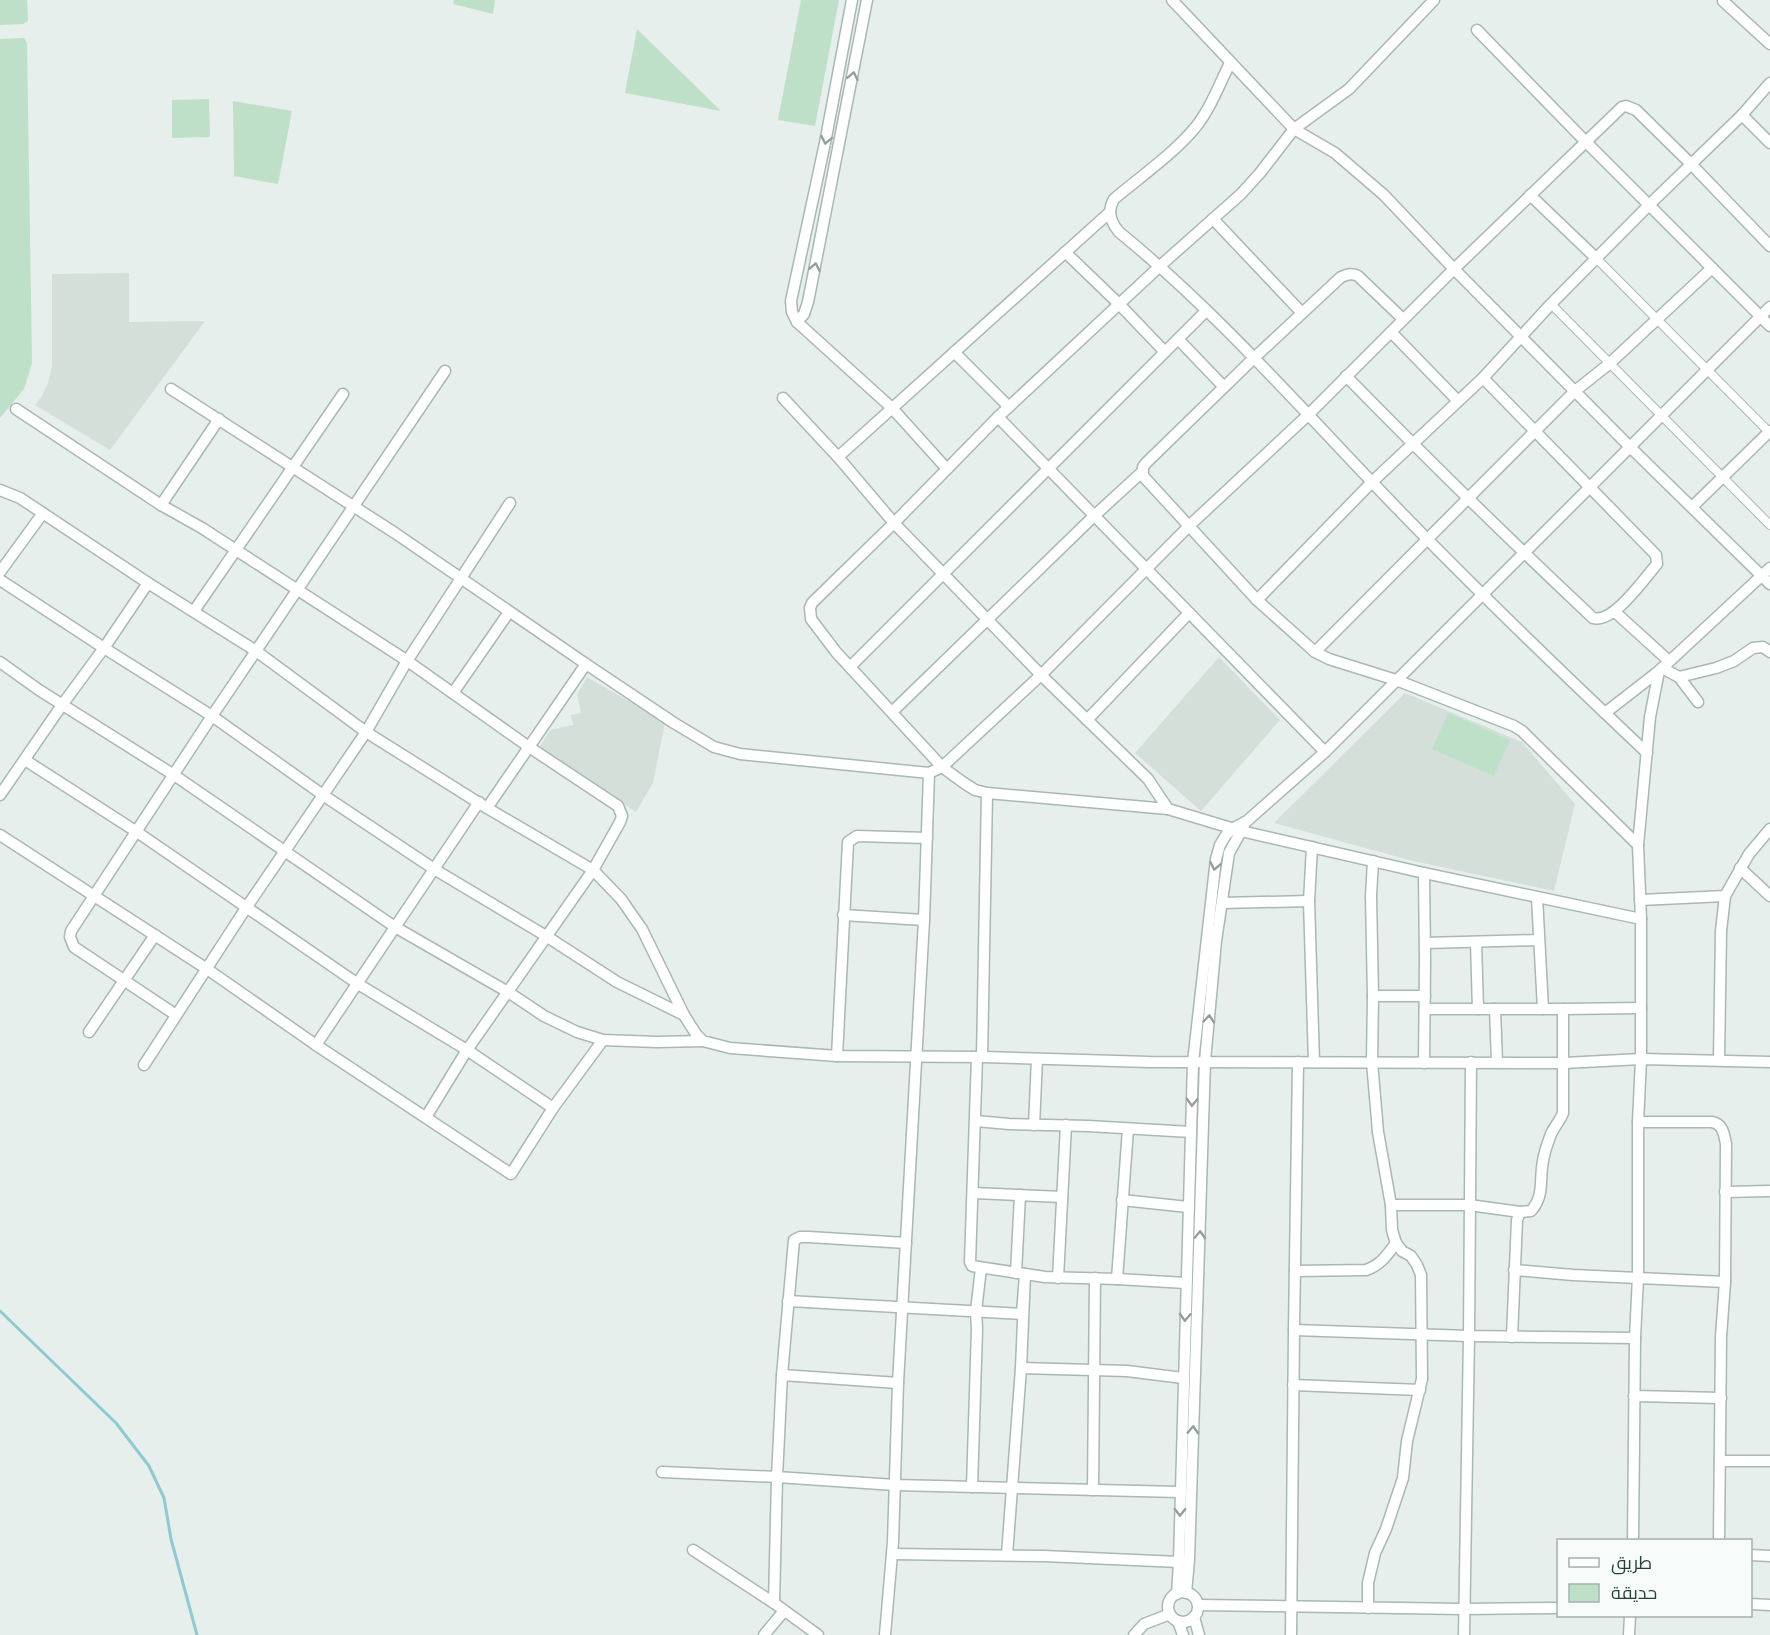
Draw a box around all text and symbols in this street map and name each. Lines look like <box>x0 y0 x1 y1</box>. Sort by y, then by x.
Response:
one-way arrow <box>846 71 859 81</box>
one-way arrow <box>820 135 833 145</box>
one-way arrow <box>808 262 821 272</box>
one-way arrow <box>1209 861 1222 871</box>
one-way arrow <box>1202 1014 1215 1023</box>
one-way arrow <box>1185 1097 1198 1106</box>
one-way arrow <box>1193 1230 1206 1239</box>
one-way arrow <box>1179 1313 1191 1322</box>
one-way arrow <box>1187 1425 1199 1434</box>
one-way arrow <box>1173 1508 1186 1517</box>
legend <box>1557 1539 1752 1617</box>
text: طريق <box>1611 1550 1652 1575</box>
text: حديقة <box>1611 1580 1657 1605</box>

